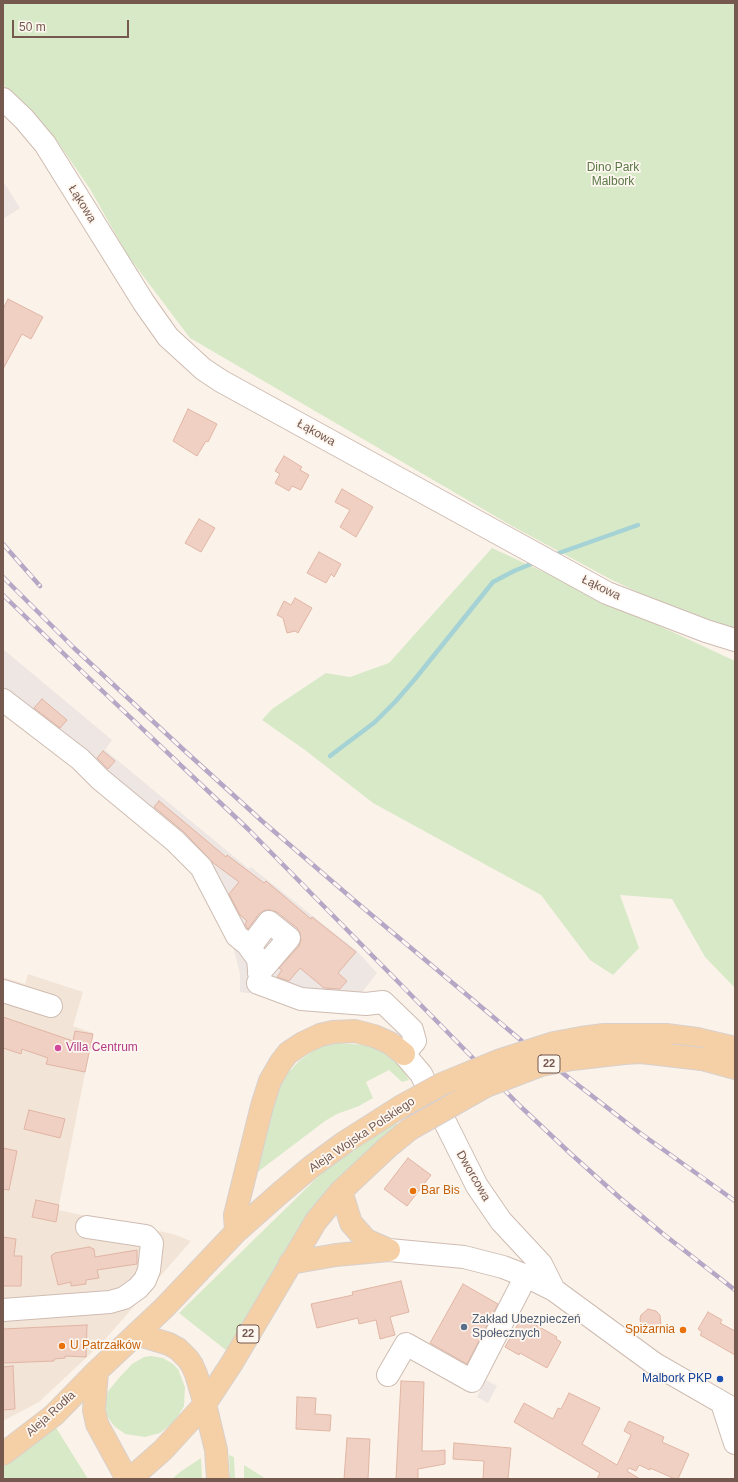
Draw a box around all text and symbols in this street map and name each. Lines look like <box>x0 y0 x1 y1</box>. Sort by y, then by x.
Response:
scale bar <box>14 12 131 38</box>
text: 50 m <box>19 20 46 34</box>
park label: Dino Park Malbork <box>587 161 639 189</box>
street label: Łąkowa <box>65 183 99 225</box>
street label: Łąkowa <box>294 417 338 449</box>
street label: Łąkowa <box>579 572 623 604</box>
place label: Villa Centrum <box>66 1041 138 1055</box>
marker: Villa Centrum <box>53 1043 63 1053</box>
road number: 22 <box>538 1055 560 1073</box>
street label: Aleja Wojska Polskiego <box>306 1094 418 1176</box>
street label: Dworcowa <box>453 1148 493 1204</box>
place label: Bar Bis <box>421 1184 460 1198</box>
marker: Bar Bis <box>408 1186 418 1196</box>
place label: Zakład Ubezpieczeń Społecznych <box>472 1313 581 1341</box>
marker: Zakład Ubezpieczeń Społecznych <box>459 1322 469 1332</box>
place label: Spiżarnia <box>625 1323 675 1337</box>
road number: 22 <box>237 1325 259 1343</box>
marker: Spiżarnia <box>678 1325 688 1335</box>
place label: U Patrzałków <box>70 1339 141 1353</box>
marker: U Patrzałków <box>57 1341 67 1351</box>
place label: Malbork PKP <box>642 1372 712 1386</box>
marker: Malbork PKP <box>715 1374 725 1384</box>
street label: Aleja Rodła <box>23 1388 79 1440</box>

